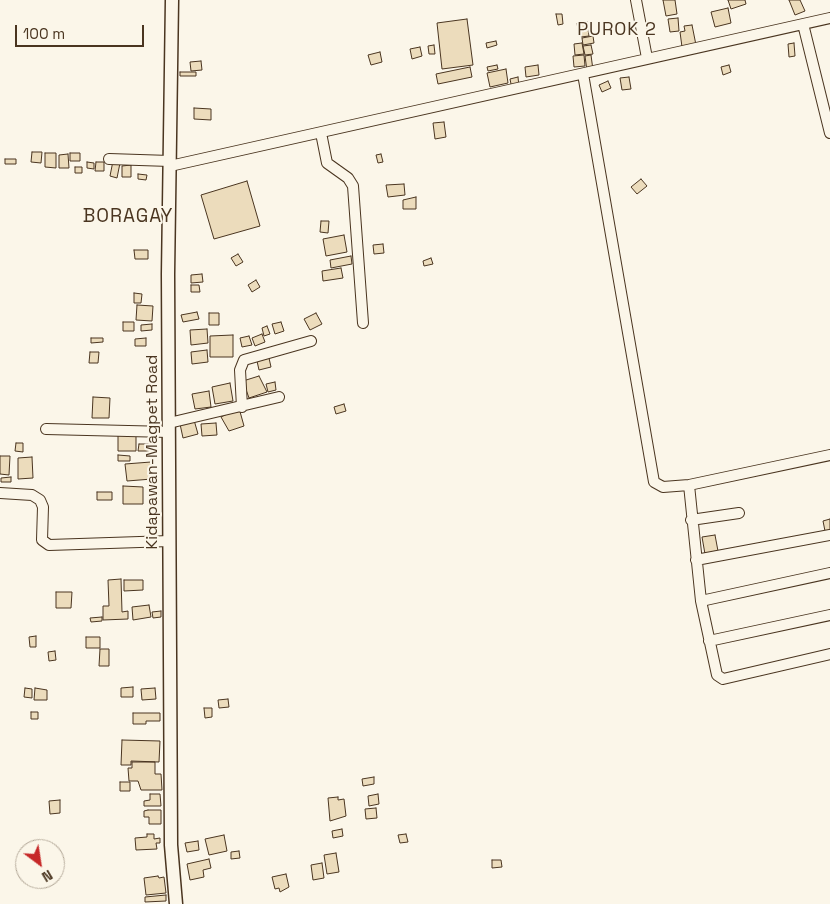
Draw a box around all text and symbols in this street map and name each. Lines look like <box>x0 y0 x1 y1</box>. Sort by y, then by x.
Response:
scale bar <box>18 15 146 47</box>
district label: PUROK 2 <box>576 19 658 41</box>
text: 100 m <box>23 24 65 43</box>
district label: BORAGAY <box>82 206 174 228</box>
street label: Kidapawan-Magpet Road <box>143 355 163 549</box>
north arrow <box>15 839 65 889</box>
text: N <box>39 866 56 886</box>

